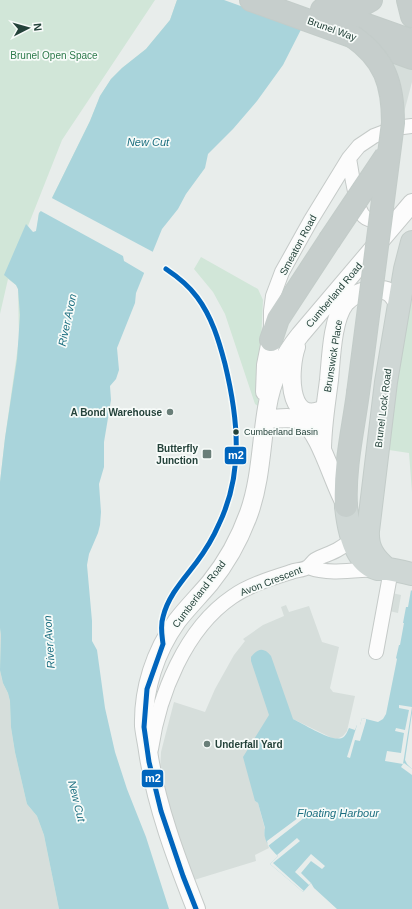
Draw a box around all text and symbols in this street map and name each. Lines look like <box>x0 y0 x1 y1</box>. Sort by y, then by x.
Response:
north arrow <box>8 8 48 48</box>
street label: Brunel Way <box>306 15 358 43</box>
text: N <box>32 22 44 32</box>
park label: Brunel Open Space <box>10 50 98 61</box>
water label: New Cut <box>127 136 170 148</box>
street label: Smeaton Road <box>277 213 319 277</box>
street label: Cumberland Road <box>304 260 364 330</box>
water label: River Avon <box>56 293 78 347</box>
street label: Brunswick Place <box>322 318 344 393</box>
street label: Brunel Lock Road <box>373 368 393 448</box>
place label: A Bond Warehouse <box>71 407 162 418</box>
marker: A Bond Warehouse <box>165 407 175 417</box>
marker: Cumberland Basin <box>231 427 241 437</box>
place label: Cumberland Basin <box>244 427 318 437</box>
place label: Butterfly Junction <box>156 443 198 466</box>
line badge: m2 <box>224 446 247 465</box>
marker: Butterfly Junction <box>201 448 213 460</box>
text: m2 <box>228 449 244 461</box>
street label: Cumberland Road <box>170 558 228 630</box>
street label: Avon Crescent <box>238 564 304 598</box>
water label: River Avon <box>41 615 57 669</box>
marker: Underfall Yard <box>202 739 212 749</box>
place label: Underfall Yard <box>215 739 283 750</box>
line badge: m2 <box>141 769 164 788</box>
text: m2 <box>145 772 161 784</box>
water label: New Cut <box>66 779 88 824</box>
water label: Floating Harbour <box>297 807 380 819</box>

